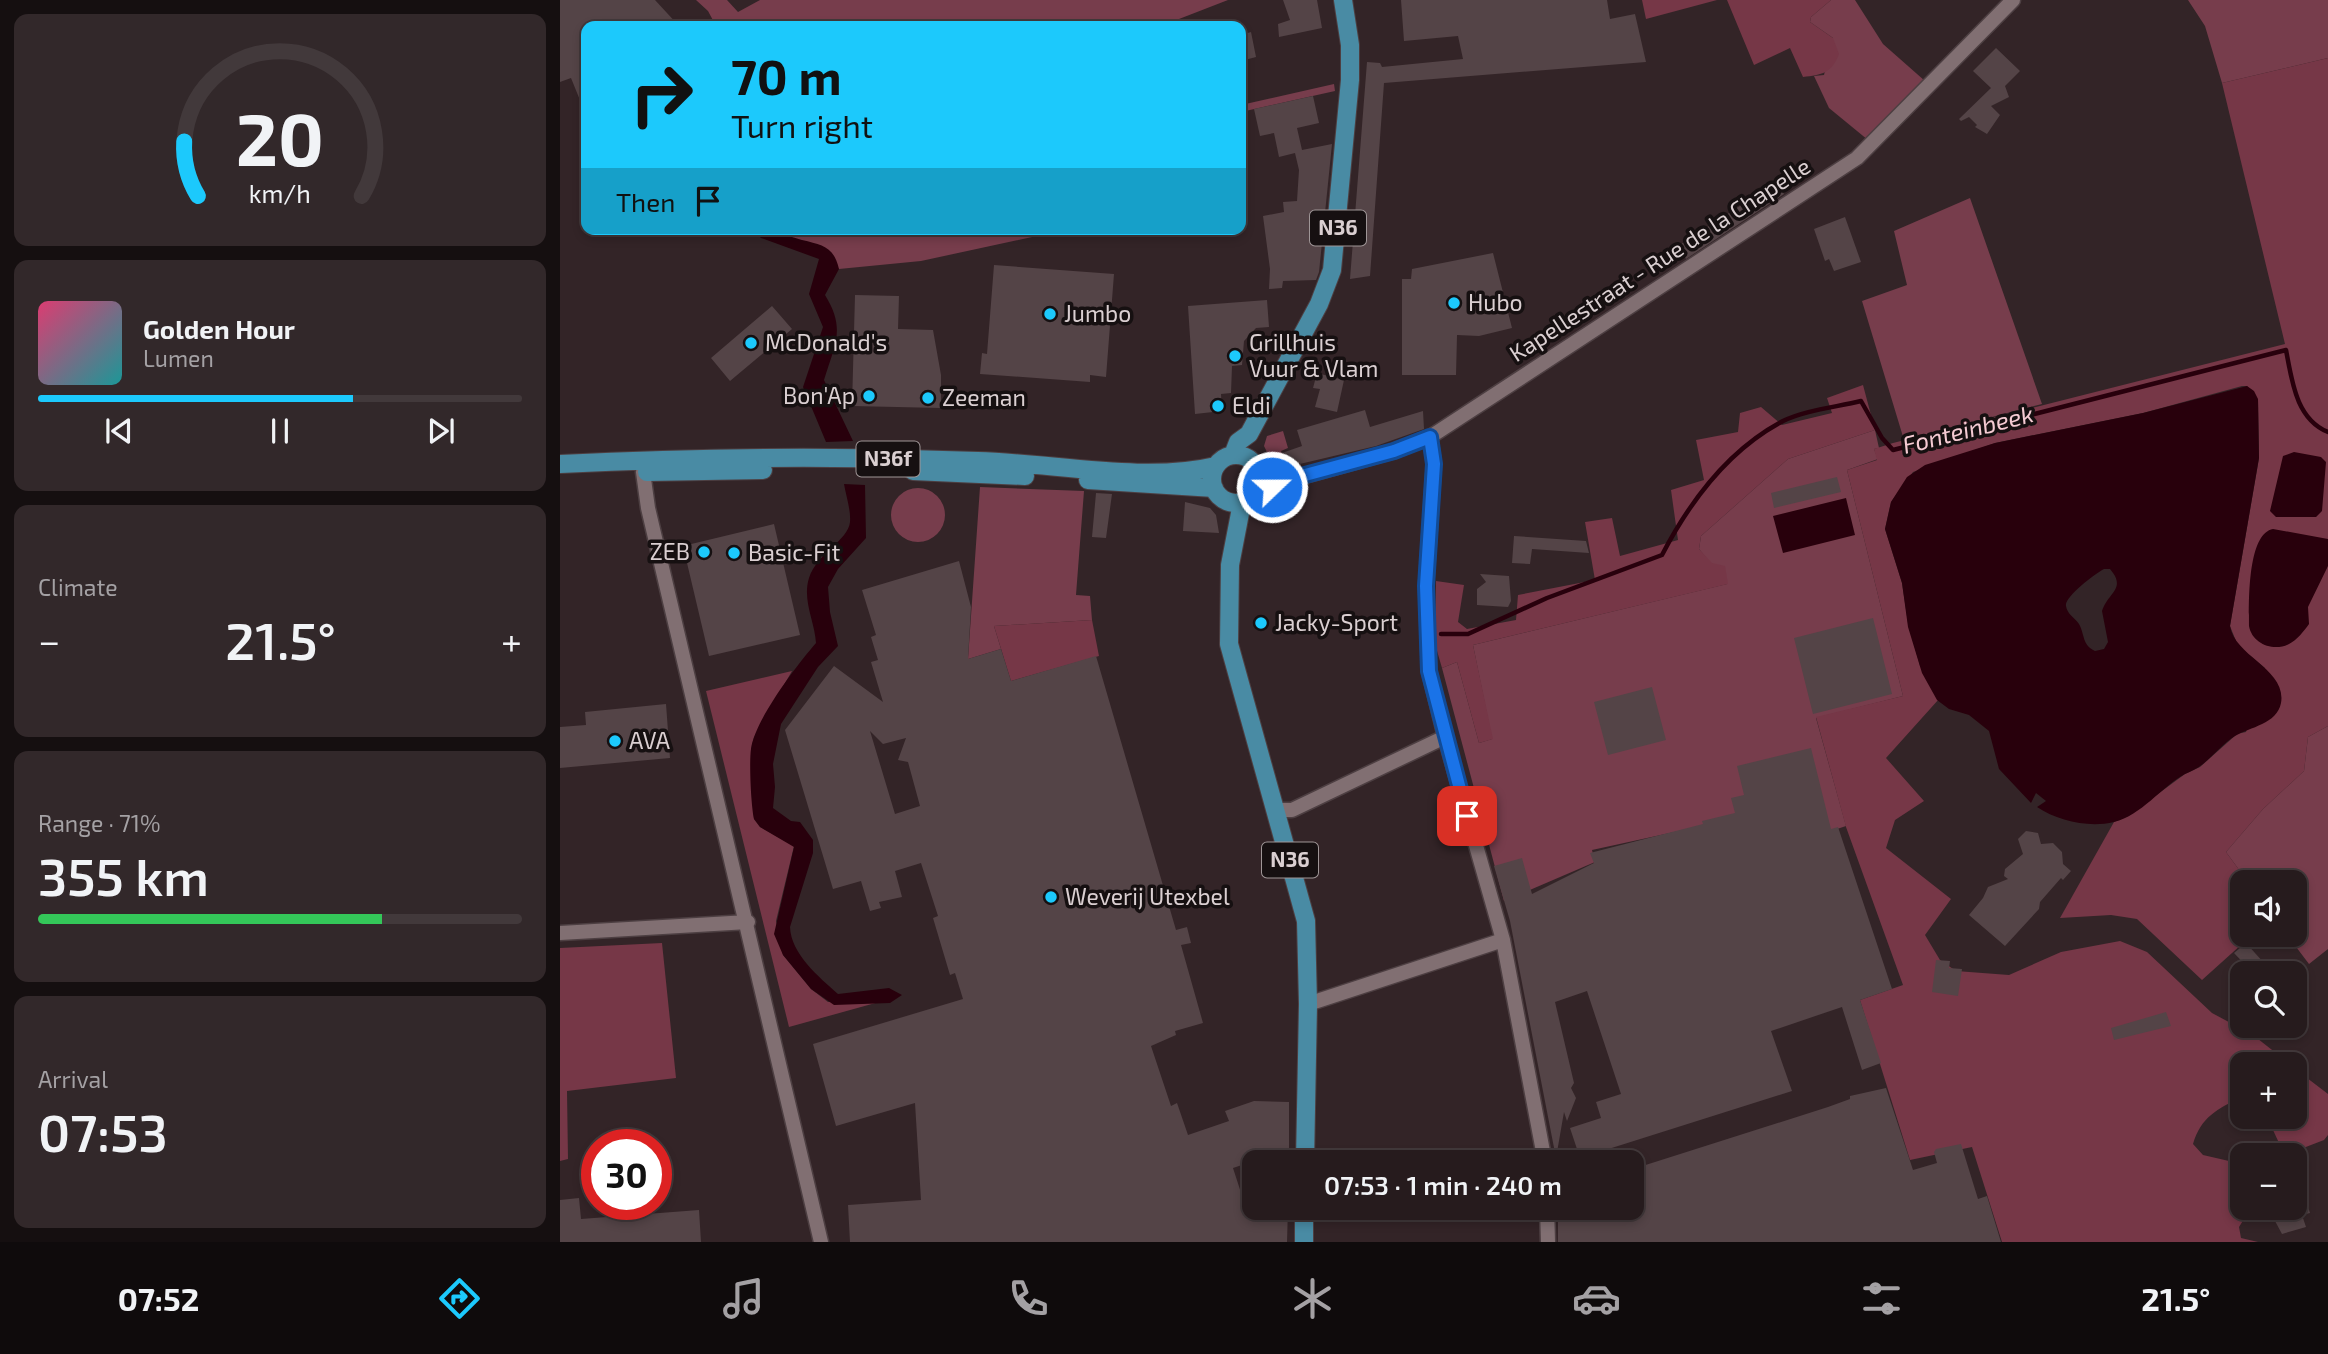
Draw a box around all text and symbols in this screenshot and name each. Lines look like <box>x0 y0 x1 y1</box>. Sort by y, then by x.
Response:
text: 70 m <box>731 46 842 105</box>
icon: right <box>616 49 707 140</box>
text: 20 <box>236 93 324 181</box>
text: Turn right <box>731 106 873 144</box>
street label: Kapellestraat - Rue de la Chapelle <box>1504 151 1815 367</box>
text: km/h <box>249 178 311 208</box>
icon: arrive <box>689 182 727 220</box>
text: Then <box>616 186 675 217</box>
road number: N36 <box>1310 210 1366 246</box>
place label: Hubo <box>1468 288 1523 316</box>
marker: Hubo <box>1446 295 1462 311</box>
place label: Jumbo <box>1064 299 1131 327</box>
marker: Jumbo <box>1042 306 1058 322</box>
text: Golden Hour <box>143 313 295 344</box>
place label: McDonald's <box>765 328 887 356</box>
place label: Grillhuis Vuur & Vlam <box>1249 328 1378 382</box>
marker: McDonald's <box>743 335 759 351</box>
text: Lumen <box>143 344 214 372</box>
marker: Grillhuis Vuur & Vlam <box>1227 348 1243 364</box>
place label: Bon'Ap <box>783 381 855 409</box>
place label: Zeeman <box>942 383 1026 411</box>
marker: Bon'Ap <box>861 388 877 404</box>
marker: Zeeman <box>920 390 936 406</box>
place label: Eldi <box>1232 391 1271 419</box>
marker: Eldi <box>1210 398 1226 414</box>
water label: Fonteinbeek <box>1899 398 2036 459</box>
icon: previous <box>100 412 138 450</box>
icon: pause <box>261 412 299 450</box>
icon: next <box>422 412 460 450</box>
road number: N36f <box>856 442 920 476</box>
position arrow <box>1235 450 1309 524</box>
place label: ZEB <box>650 537 690 565</box>
place label: Basic-Fit <box>748 538 840 566</box>
marker: ZEB <box>696 544 712 560</box>
marker: Basic-Fit <box>726 545 742 561</box>
text: Climate <box>38 573 118 601</box>
text: 21.5° <box>225 608 336 670</box>
place label: Jacky-Sport <box>1275 608 1398 636</box>
marker: Jacky-Sport <box>1253 615 1269 631</box>
text: − <box>38 617 60 663</box>
text: + <box>501 617 522 663</box>
place label: AVA <box>629 726 671 754</box>
marker: AVA <box>607 733 623 749</box>
pin <box>1437 786 1497 846</box>
icon: arrive <box>1448 797 1486 835</box>
text: Range · 71% <box>38 809 160 837</box>
road number: N36 <box>1262 842 1318 878</box>
text: 355 km <box>38 844 209 906</box>
map controls <box>2230 870 2307 1220</box>
button: sound <box>2230 870 2307 947</box>
place label: Weverij Utexbel <box>1065 882 1230 910</box>
marker: Weverij Utexbel <box>1043 889 1059 905</box>
button: search <box>2230 961 2307 1038</box>
button: + <box>2230 1052 2307 1129</box>
text: Arrival <box>38 1065 108 1093</box>
text: 07:53 <box>38 1100 168 1162</box>
speed limit sign: 30 <box>581 1129 672 1220</box>
button: − <box>2230 1143 2307 1220</box>
text: 07:53 · 1 min · 240 m <box>1324 1169 1562 1200</box>
icon: directions <box>435 1274 484 1323</box>
icon: music <box>719 1274 768 1323</box>
icon: phone <box>1004 1274 1053 1323</box>
icon: climate <box>1288 1274 1337 1323</box>
icon: car <box>1572 1274 1621 1323</box>
icon: filters <box>1857 1274 1906 1323</box>
text: 07:52 <box>118 1279 199 1317</box>
text: 21.5° <box>2141 1279 2210 1317</box>

